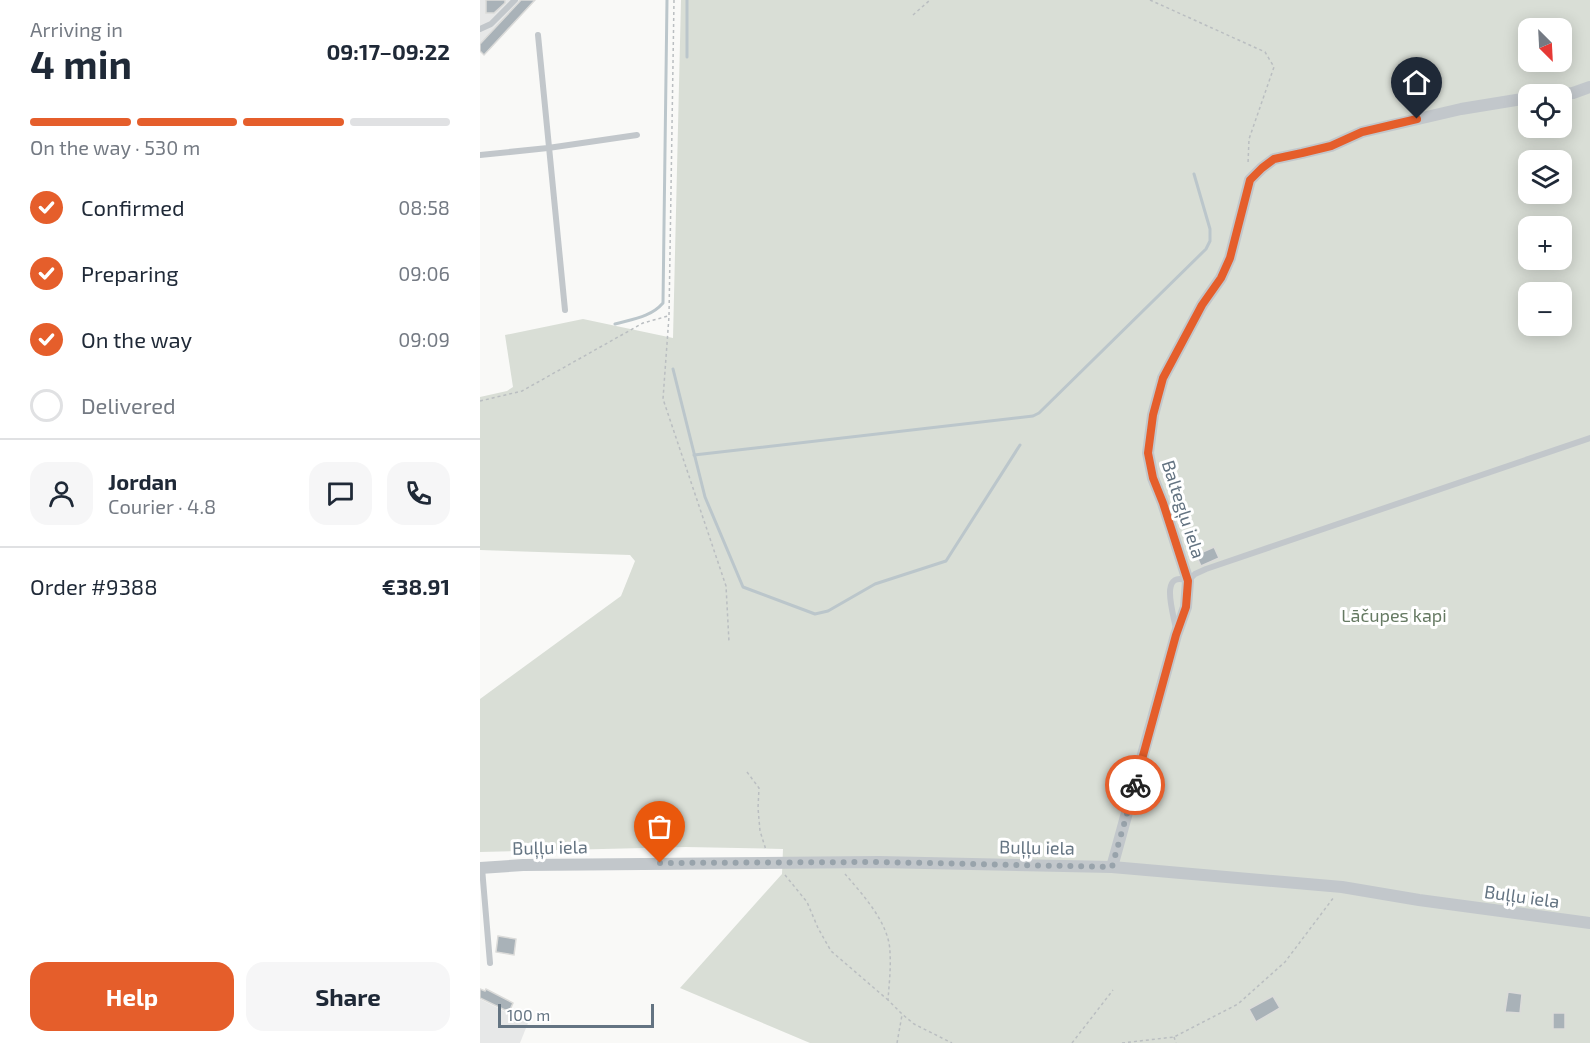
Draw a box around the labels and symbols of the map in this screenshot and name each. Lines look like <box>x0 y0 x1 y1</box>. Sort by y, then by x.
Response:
north arrow <box>1518 18 1572 72</box>
pin <box>1391 57 1442 119</box>
street label: Baltegļu iela <box>1157 457 1210 561</box>
park label: Lāčupes kapi <box>1341 604 1447 626</box>
courier <box>1105 755 1165 815</box>
pin <box>634 801 685 863</box>
street label: Buļļu iela <box>512 835 588 860</box>
street label: Buļļu iela <box>999 835 1075 860</box>
street label: Buļļu iela <box>1483 880 1561 913</box>
scale bar <box>498 1001 654 1028</box>

